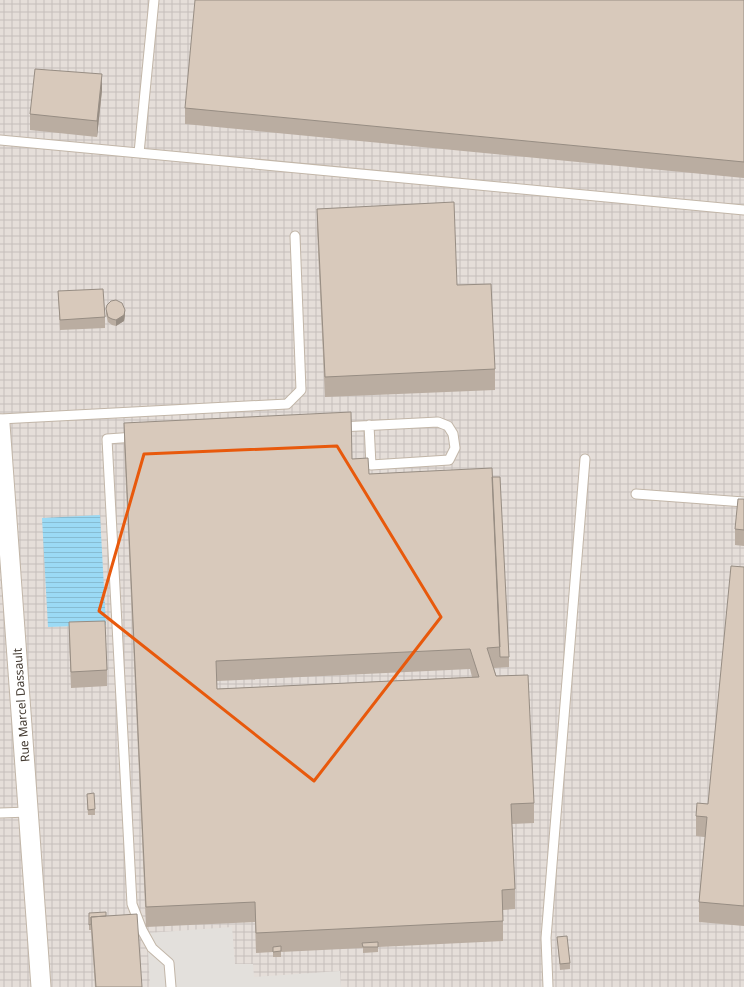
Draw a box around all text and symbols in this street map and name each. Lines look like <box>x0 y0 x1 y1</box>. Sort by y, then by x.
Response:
street label: Rue Marcel Dassault <box>8 647 33 763</box>

